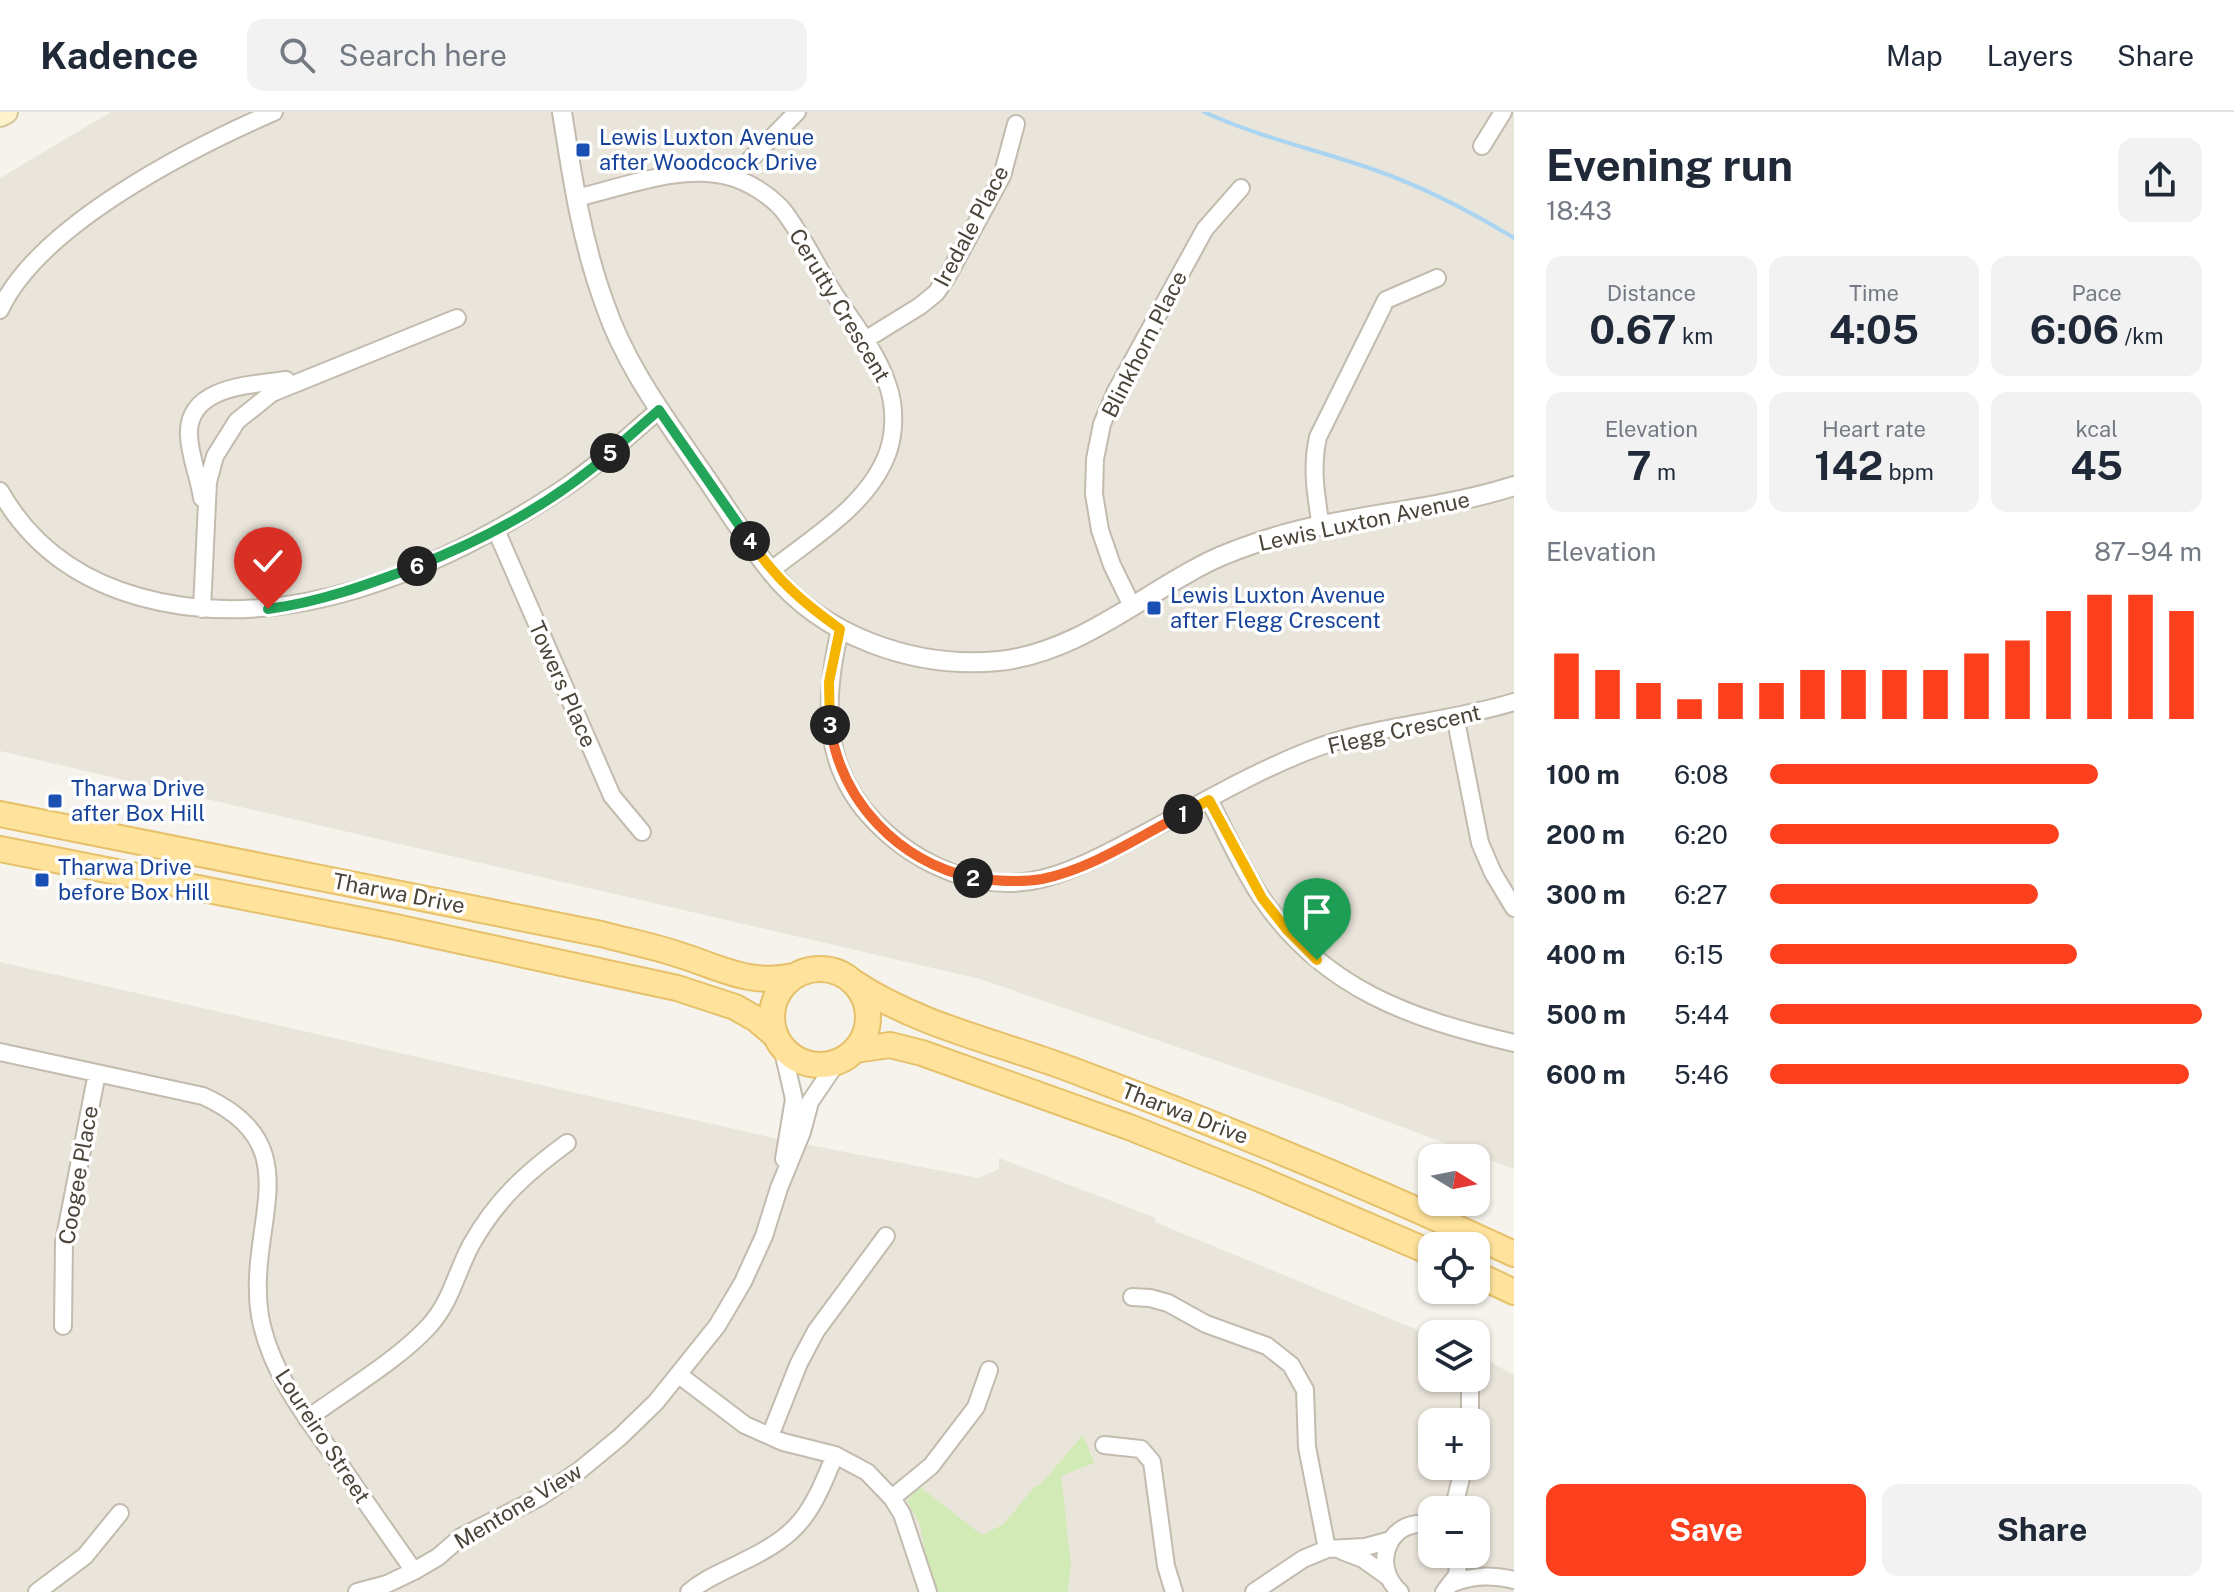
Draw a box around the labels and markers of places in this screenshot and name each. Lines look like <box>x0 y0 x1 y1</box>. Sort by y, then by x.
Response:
place label: Lewis Luxton Avenue after Woodcock Drive <box>599 124 817 175</box>
marker: Lewis Luxton Avenue after Woodcock Drive <box>574 141 592 159</box>
pin: 5 <box>590 433 630 473</box>
pin: 4 <box>730 521 770 561</box>
pin <box>234 527 302 609</box>
pin: 6 <box>397 546 437 586</box>
place label: Lewis Luxton Avenue after Flegg Crescent <box>1170 582 1385 633</box>
marker: Lewis Luxton Avenue after Flegg Crescent <box>1145 599 1163 617</box>
pin: 3 <box>810 705 850 745</box>
place label: Tharwa Drive after Box Hill <box>71 775 205 826</box>
marker: Tharwa Drive after Box Hill <box>46 792 64 810</box>
pin: 1 <box>1163 794 1203 834</box>
place label: Tharwa Drive before Box Hill <box>58 854 210 905</box>
pin: 2 <box>953 858 993 898</box>
marker: Tharwa Drive before Box Hill <box>33 871 51 889</box>
pin <box>1283 878 1351 960</box>

